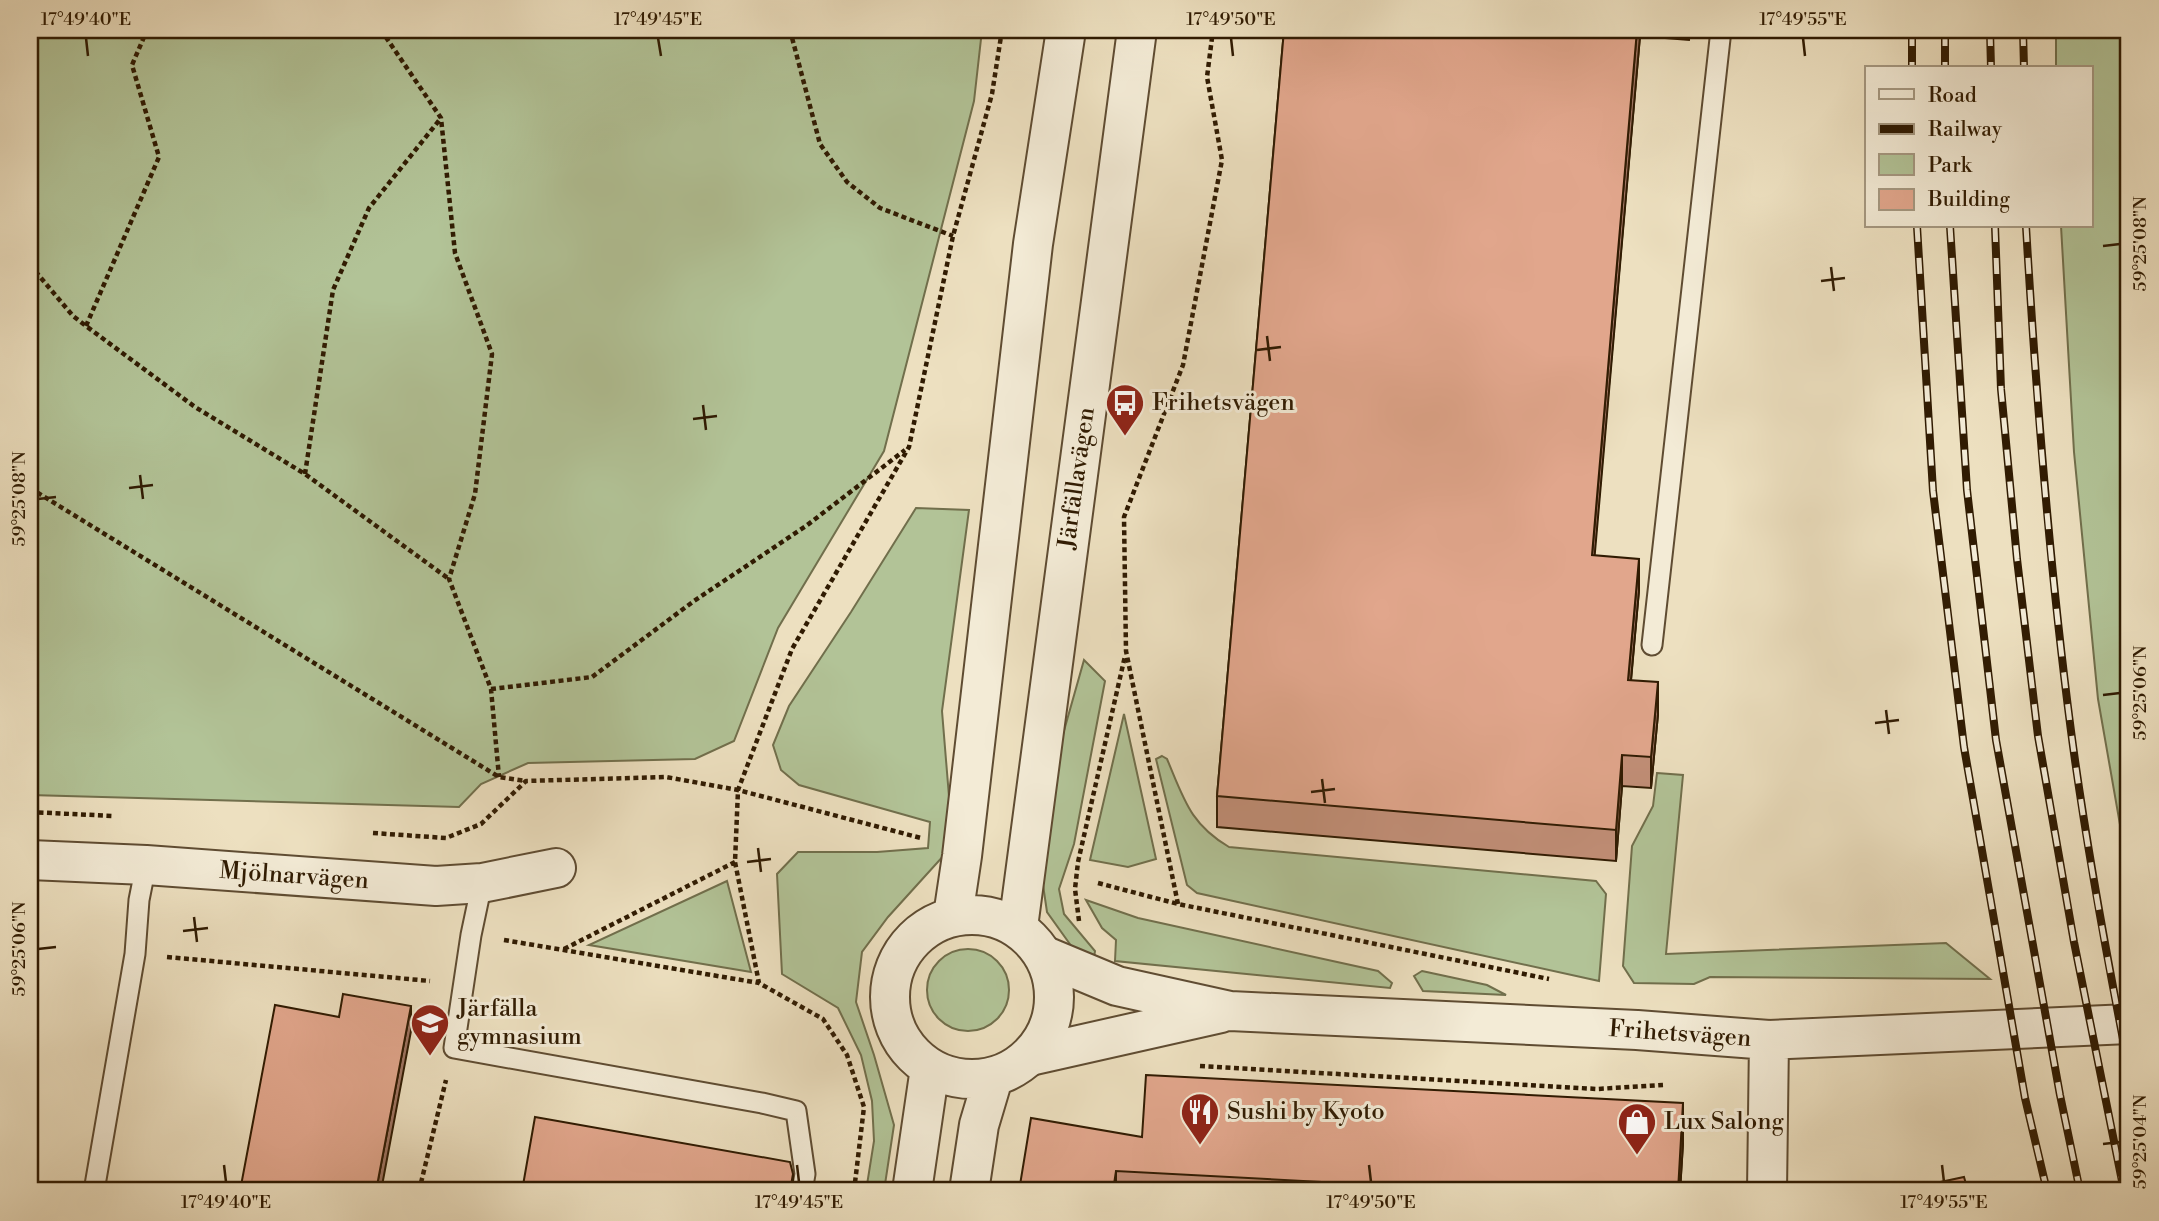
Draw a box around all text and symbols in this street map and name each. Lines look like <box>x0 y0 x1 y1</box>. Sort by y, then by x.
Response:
text: 17°49'40"E <box>41 8 131 31</box>
text: 17°49'45"E <box>614 8 702 31</box>
text: 17°49'50"E <box>1186 8 1276 31</box>
text: 17°49'55"E <box>1759 8 1847 31</box>
legend <box>1865 66 2092 228</box>
text: Road <box>1928 83 1977 109</box>
text: Railway <box>1928 117 2003 143</box>
text: Park <box>1928 153 1973 179</box>
text: Building <box>1927 187 2010 213</box>
text: 59°25'08"N <box>2129 196 2152 292</box>
bus stop icon: Frihetsvägen <box>1104 382 1146 437</box>
place label: Frihetsvägen <box>1152 388 1295 418</box>
street label: Järfällavägen <box>1052 405 1102 552</box>
text: 59°25'08"N <box>8 451 31 547</box>
text: 59°25'06"N <box>2129 645 2152 740</box>
street label: Mjölnarvägen <box>218 856 370 896</box>
text: 59°25'06"N <box>8 901 31 996</box>
place label: Järfälla gymnasium <box>456 994 582 1052</box>
school or university icon: Järfälla gymnasium <box>409 1002 451 1057</box>
street label: Frihetsvägen <box>1608 1014 1752 1054</box>
restaurant icon: Sushi by Kyoto <box>1179 1091 1221 1146</box>
text: 59°25'04"N <box>2129 1094 2152 1189</box>
place label: Sushi by Kyoto <box>1227 1097 1385 1127</box>
shop icon: Lux Salong <box>1616 1101 1658 1156</box>
place label: Lux Salong <box>1664 1107 1784 1137</box>
text: 17°49'40"E <box>181 1191 271 1214</box>
text: 17°49'45"E <box>755 1191 843 1214</box>
text: 17°49'50"E <box>1326 1191 1416 1214</box>
text: 17°49'55"E <box>1900 1191 1988 1214</box>

